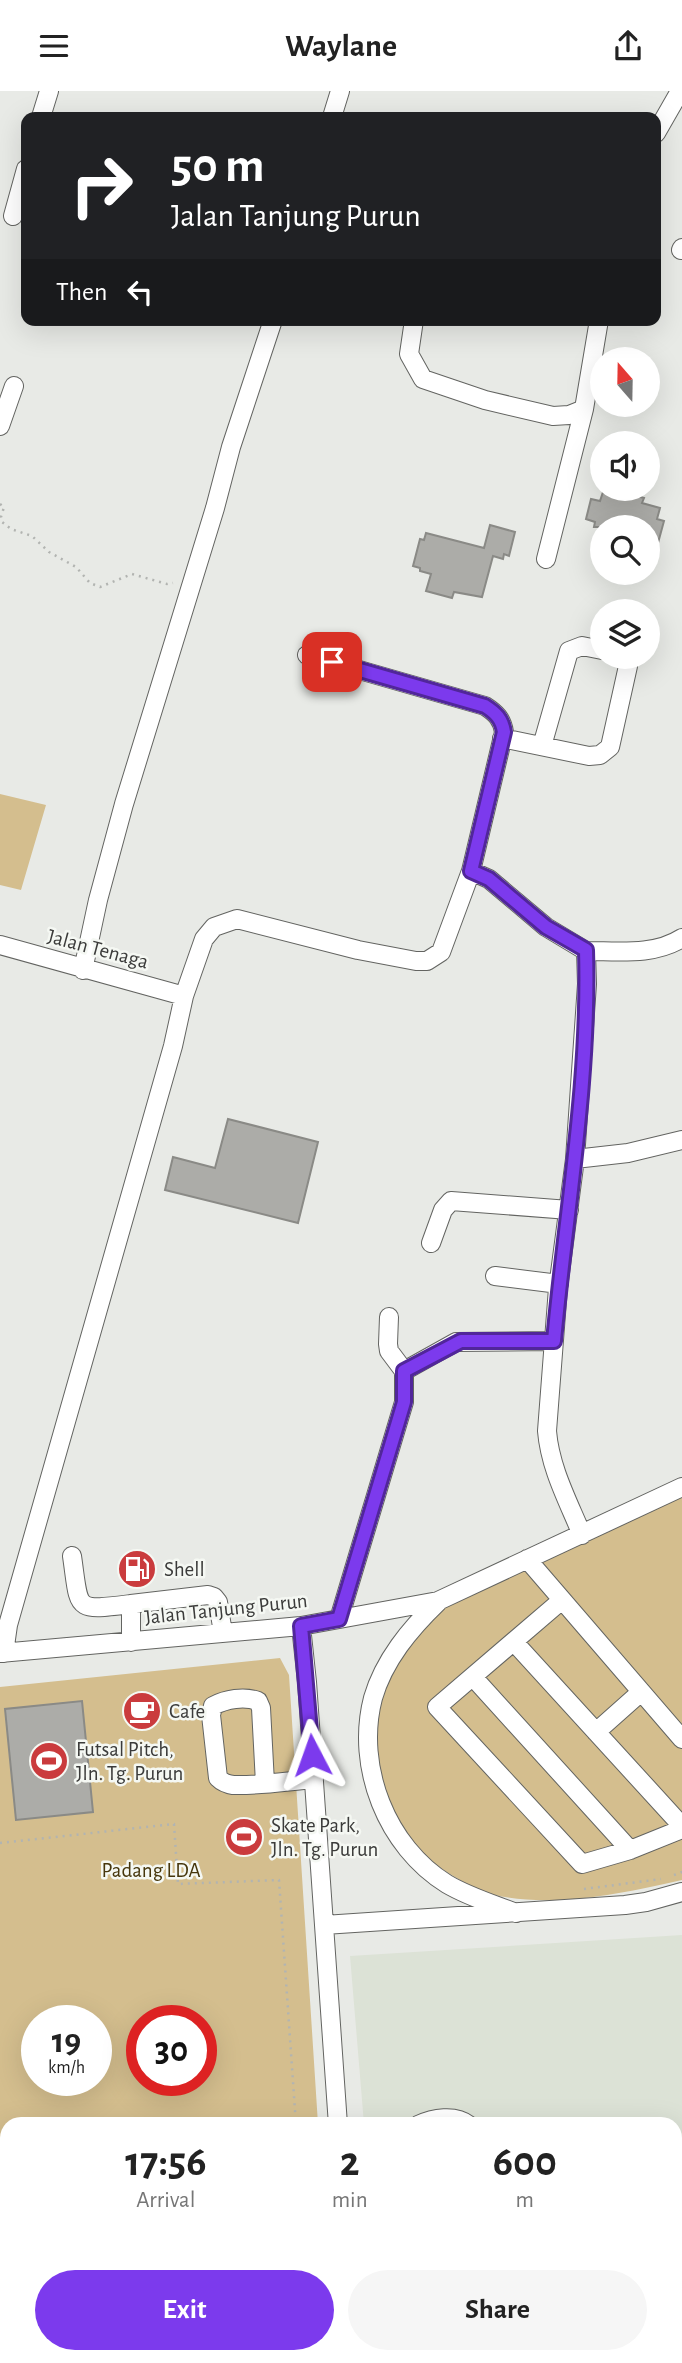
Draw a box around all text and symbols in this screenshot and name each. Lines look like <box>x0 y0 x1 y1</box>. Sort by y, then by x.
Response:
icon: menu <box>35 27 73 65</box>
icon: share <box>609 27 647 65</box>
text: Waylane <box>285 30 397 62</box>
icon: right <box>56 140 147 231</box>
text: 50 m <box>171 142 265 191</box>
text: Jalan Tanjung Purun <box>171 200 421 232</box>
icon: left <box>121 273 159 311</box>
text: Then <box>56 279 107 305</box>
north arrow <box>590 347 660 417</box>
map controls <box>590 347 660 669</box>
button: sound <box>590 431 660 501</box>
button: search <box>590 515 660 585</box>
button: layers <box>590 599 660 669</box>
pin <box>302 632 362 692</box>
icon: arrive <box>313 643 351 681</box>
street label: Jalan Tenaga <box>45 925 151 973</box>
fuel station icon: Shell <box>116 1548 158 1590</box>
place label: Shell <box>164 1559 205 1580</box>
street label: Jalan Tanjung Purun <box>143 1590 309 1628</box>
cafe icon: Cafe <box>121 1690 163 1732</box>
place label: Cafe <box>169 1701 205 1722</box>
position arrow <box>275 1718 349 1792</box>
place label: Futsal Pitch, Jln. Tg. Purun <box>76 1739 183 1784</box>
sports icon: Futsal Pitch, Jln. Tg. Purun <box>28 1740 70 1782</box>
place label: Skate Park, Jln. Tg. Purun <box>271 1815 378 1860</box>
sports icon: Skate Park, Jln. Tg. Purun <box>223 1816 265 1858</box>
park label: Padang LDA <box>101 1860 201 1881</box>
speed limit sign: 30 <box>126 2005 217 2096</box>
text: 19 <box>52 2024 81 2059</box>
text: km/h <box>48 2059 85 2077</box>
text: 17:56 <box>125 2141 207 2183</box>
text: 2 <box>340 2141 360 2183</box>
text: 600 <box>493 2141 557 2183</box>
text: Arrival <box>136 2189 195 2212</box>
text: min <box>332 2189 368 2212</box>
text: m <box>516 2189 534 2212</box>
button: Exit <box>35 2270 334 2350</box>
button: Share <box>348 2270 647 2350</box>

